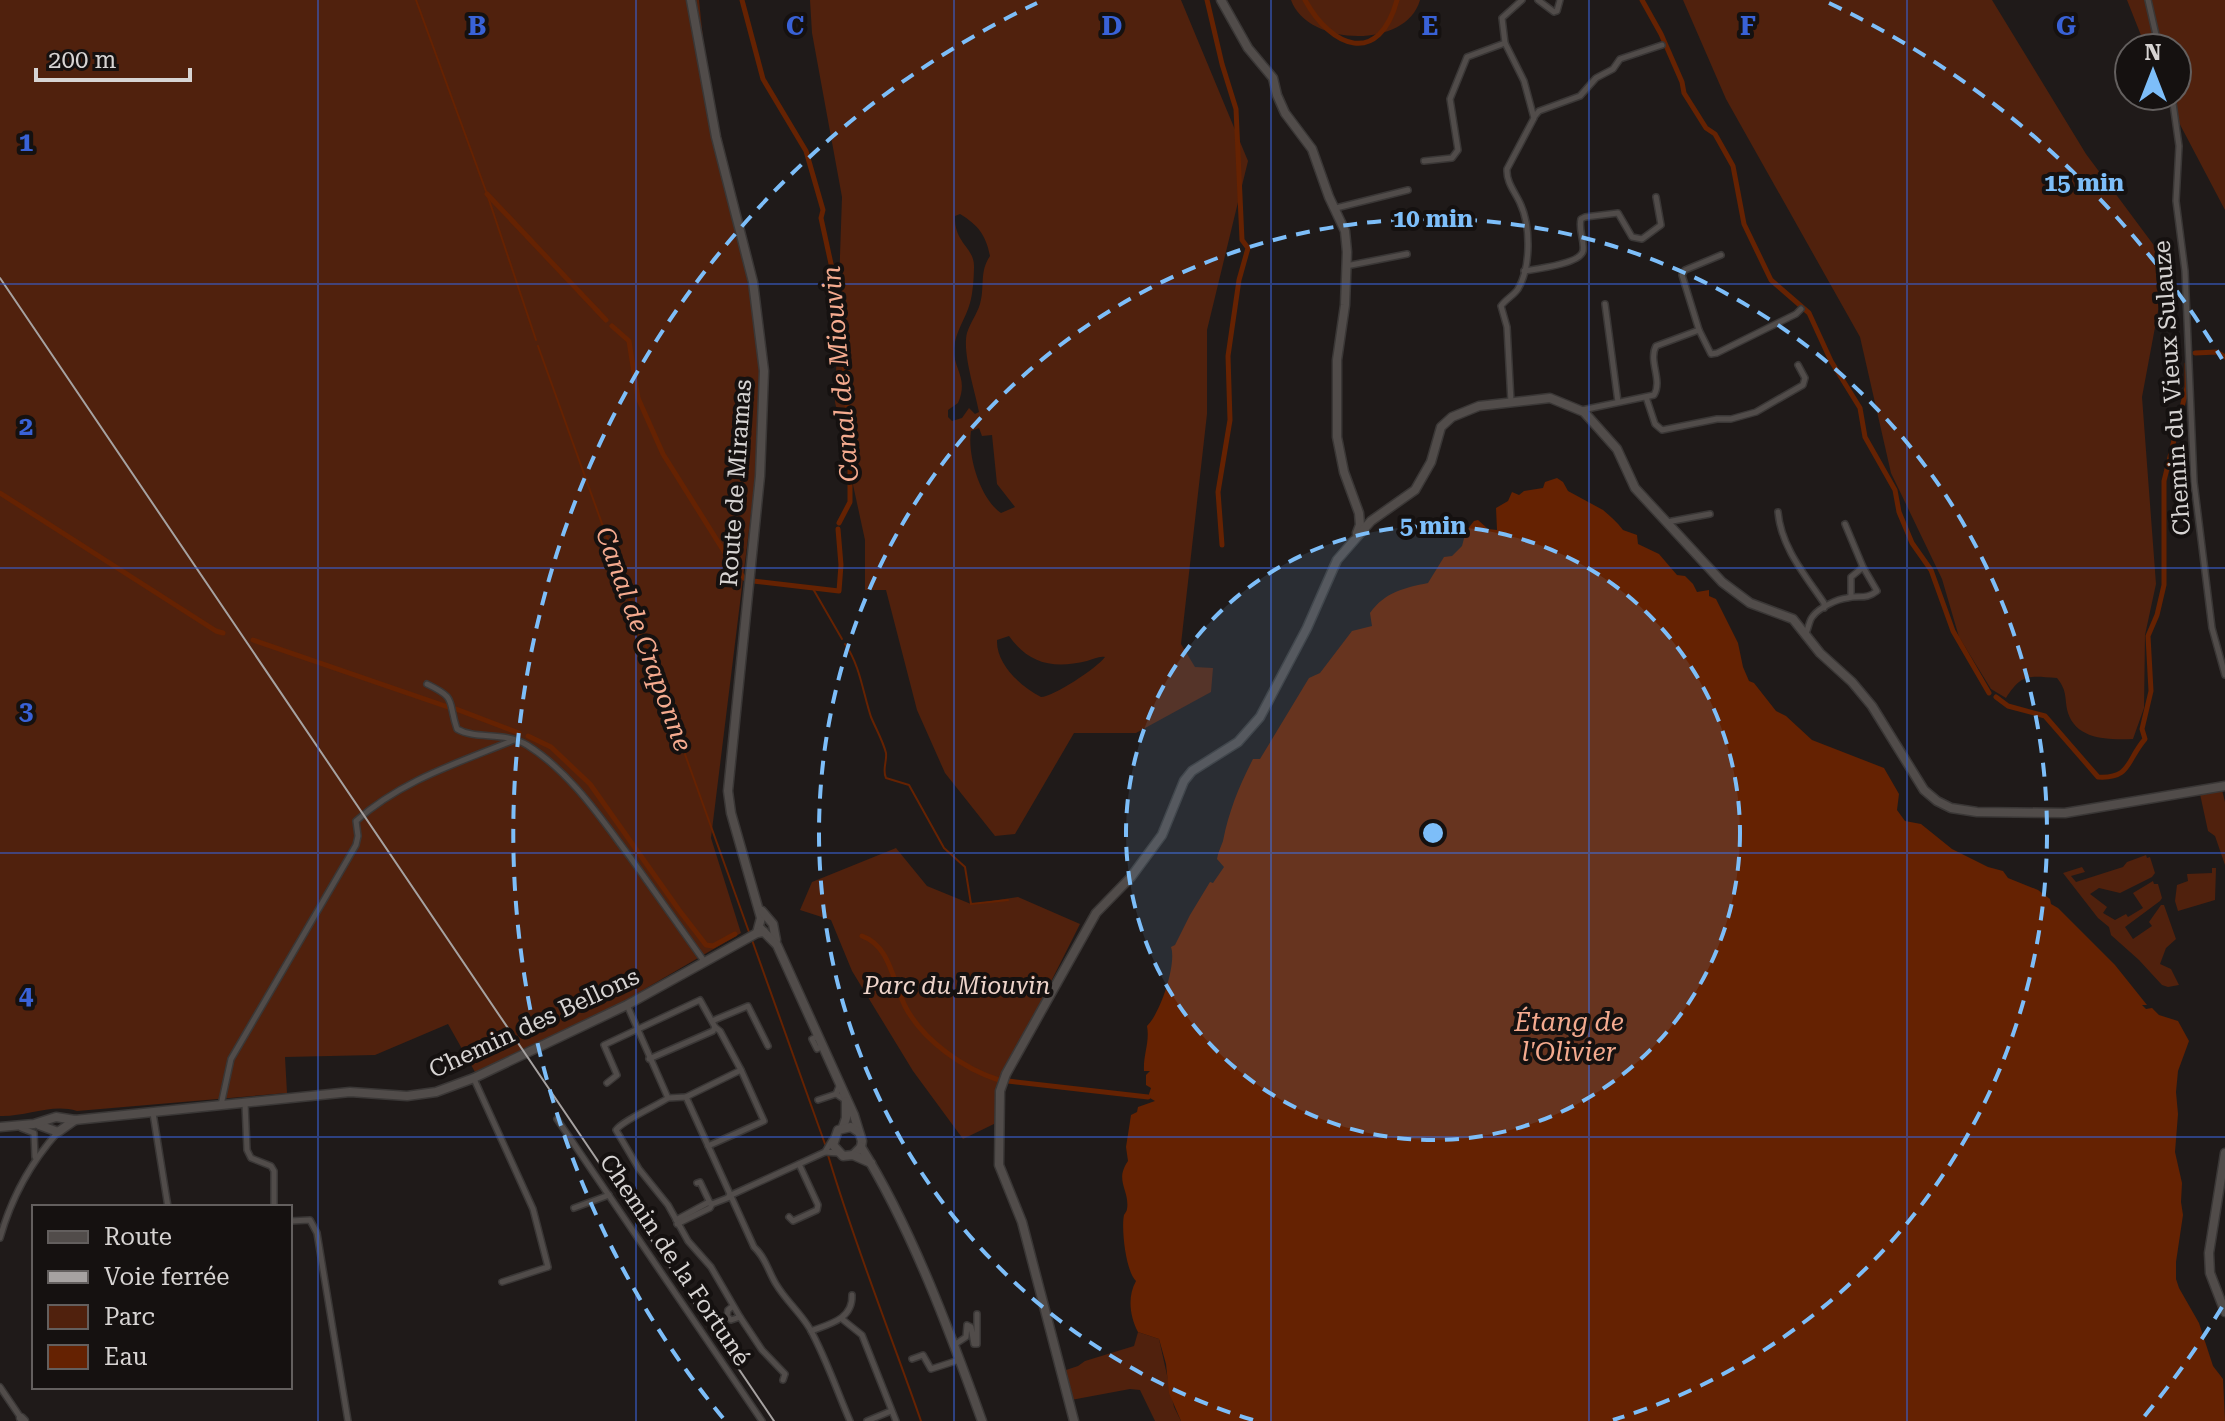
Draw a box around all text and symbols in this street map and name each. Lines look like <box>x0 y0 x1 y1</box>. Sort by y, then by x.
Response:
text: B <box>468 11 486 41</box>
text: C <box>786 11 804 41</box>
text: D <box>1102 11 1122 41</box>
text: E <box>1422 11 1438 41</box>
text: F <box>1740 11 1756 41</box>
text: G <box>2056 11 2076 41</box>
scale bar <box>36 32 190 82</box>
north arrow <box>2113 32 2193 112</box>
text: N <box>2145 40 2162 65</box>
text: 200 m <box>48 46 116 74</box>
text: 1 <box>19 127 33 157</box>
text: 15 min <box>2044 169 2124 197</box>
text: 10 min <box>1393 205 1473 233</box>
street label: Chemin du Vieux Sulauze <box>2148 239 2196 537</box>
water label: Canal de Miouvin <box>816 265 864 483</box>
street label: Route de Miramas <box>715 378 757 588</box>
text: 2 <box>19 411 33 441</box>
text: 5 min <box>1400 512 1466 540</box>
water label: Canal de Craponne <box>590 523 698 755</box>
text: 3 <box>19 696 33 726</box>
centre of rings <box>1419 819 1447 847</box>
street label: Chemin des Bellons <box>425 962 643 1084</box>
park label: Parc du Miouvin <box>863 972 1050 1000</box>
text: 4 <box>19 980 34 1010</box>
water label: Étang de l'Olivier <box>1513 1006 1624 1067</box>
street label: Chemin de la Fortuné <box>594 1149 756 1371</box>
legend <box>32 1205 292 1389</box>
text: Route <box>104 1223 172 1251</box>
text: Voie ferrée <box>104 1263 230 1291</box>
text: Parc <box>104 1303 155 1331</box>
text: Eau <box>104 1343 147 1371</box>

